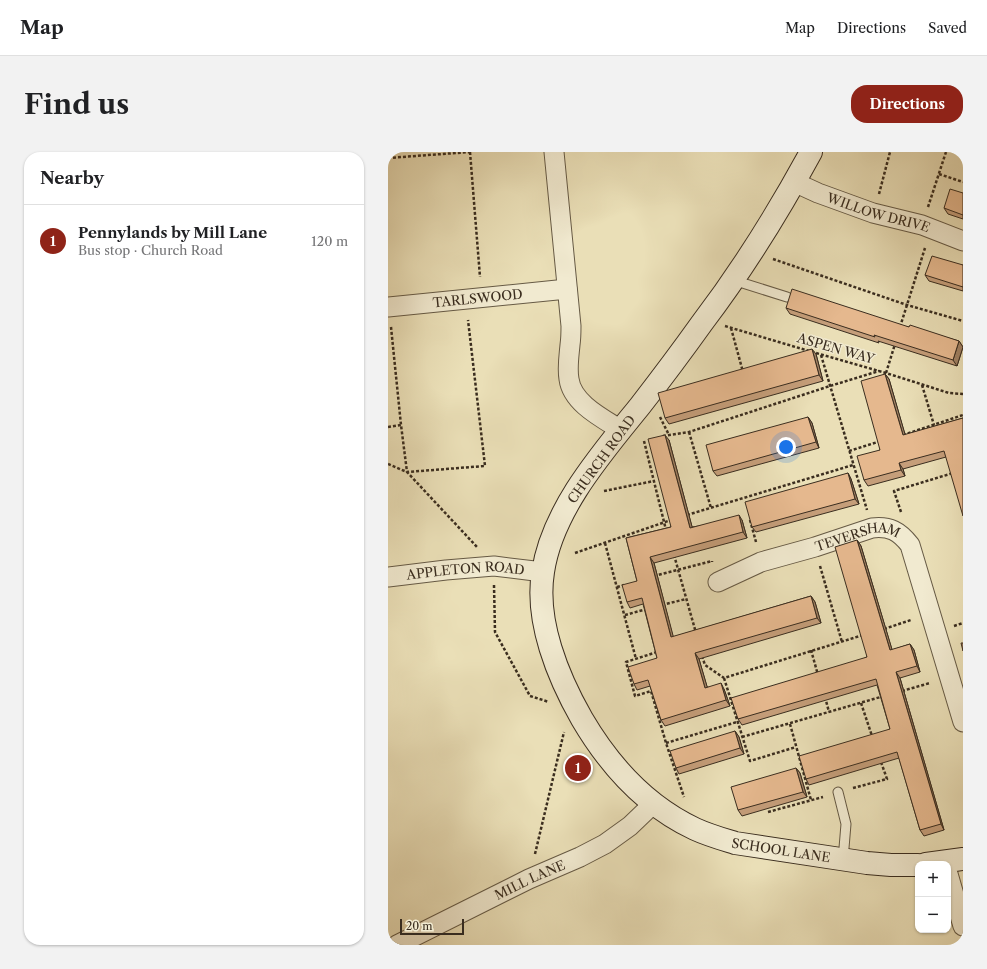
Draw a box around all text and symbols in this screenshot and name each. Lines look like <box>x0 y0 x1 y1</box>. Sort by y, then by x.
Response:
text: Map <box>20 16 64 39</box>
text: Map <box>785 19 815 37</box>
text: Directions <box>837 19 906 37</box>
text: Saved <box>928 19 967 37</box>
button: Directions <box>851 85 963 123</box>
text: Find us <box>24 87 129 121</box>
text: Nearby <box>40 168 104 188</box>
street label: WILLOW DRIVE <box>824 189 933 235</box>
text: Pennylands by Mill Lane <box>78 223 267 242</box>
text: 1 <box>50 233 56 249</box>
text: 120 m <box>311 233 348 249</box>
text: Bus stop · Church Road <box>78 242 223 258</box>
street label: TARLSWOOD <box>432 286 523 310</box>
street label: ASPEN WAY <box>795 329 877 367</box>
street label: CHURCH ROAD <box>564 412 638 506</box>
your location <box>776 437 796 457</box>
street label: TEVERSHAM <box>813 519 903 554</box>
street label: APPLETON ROAD <box>405 558 526 583</box>
pin: 1 <box>565 753 591 783</box>
street label: SCHOOL LANE <box>730 835 832 865</box>
street label: MILL LANE <box>492 856 568 903</box>
map controls <box>915 861 951 933</box>
button: + <box>915 861 951 897</box>
button: − <box>915 897 951 933</box>
scale bar <box>400 917 464 936</box>
text: 20 m <box>406 919 432 933</box>

